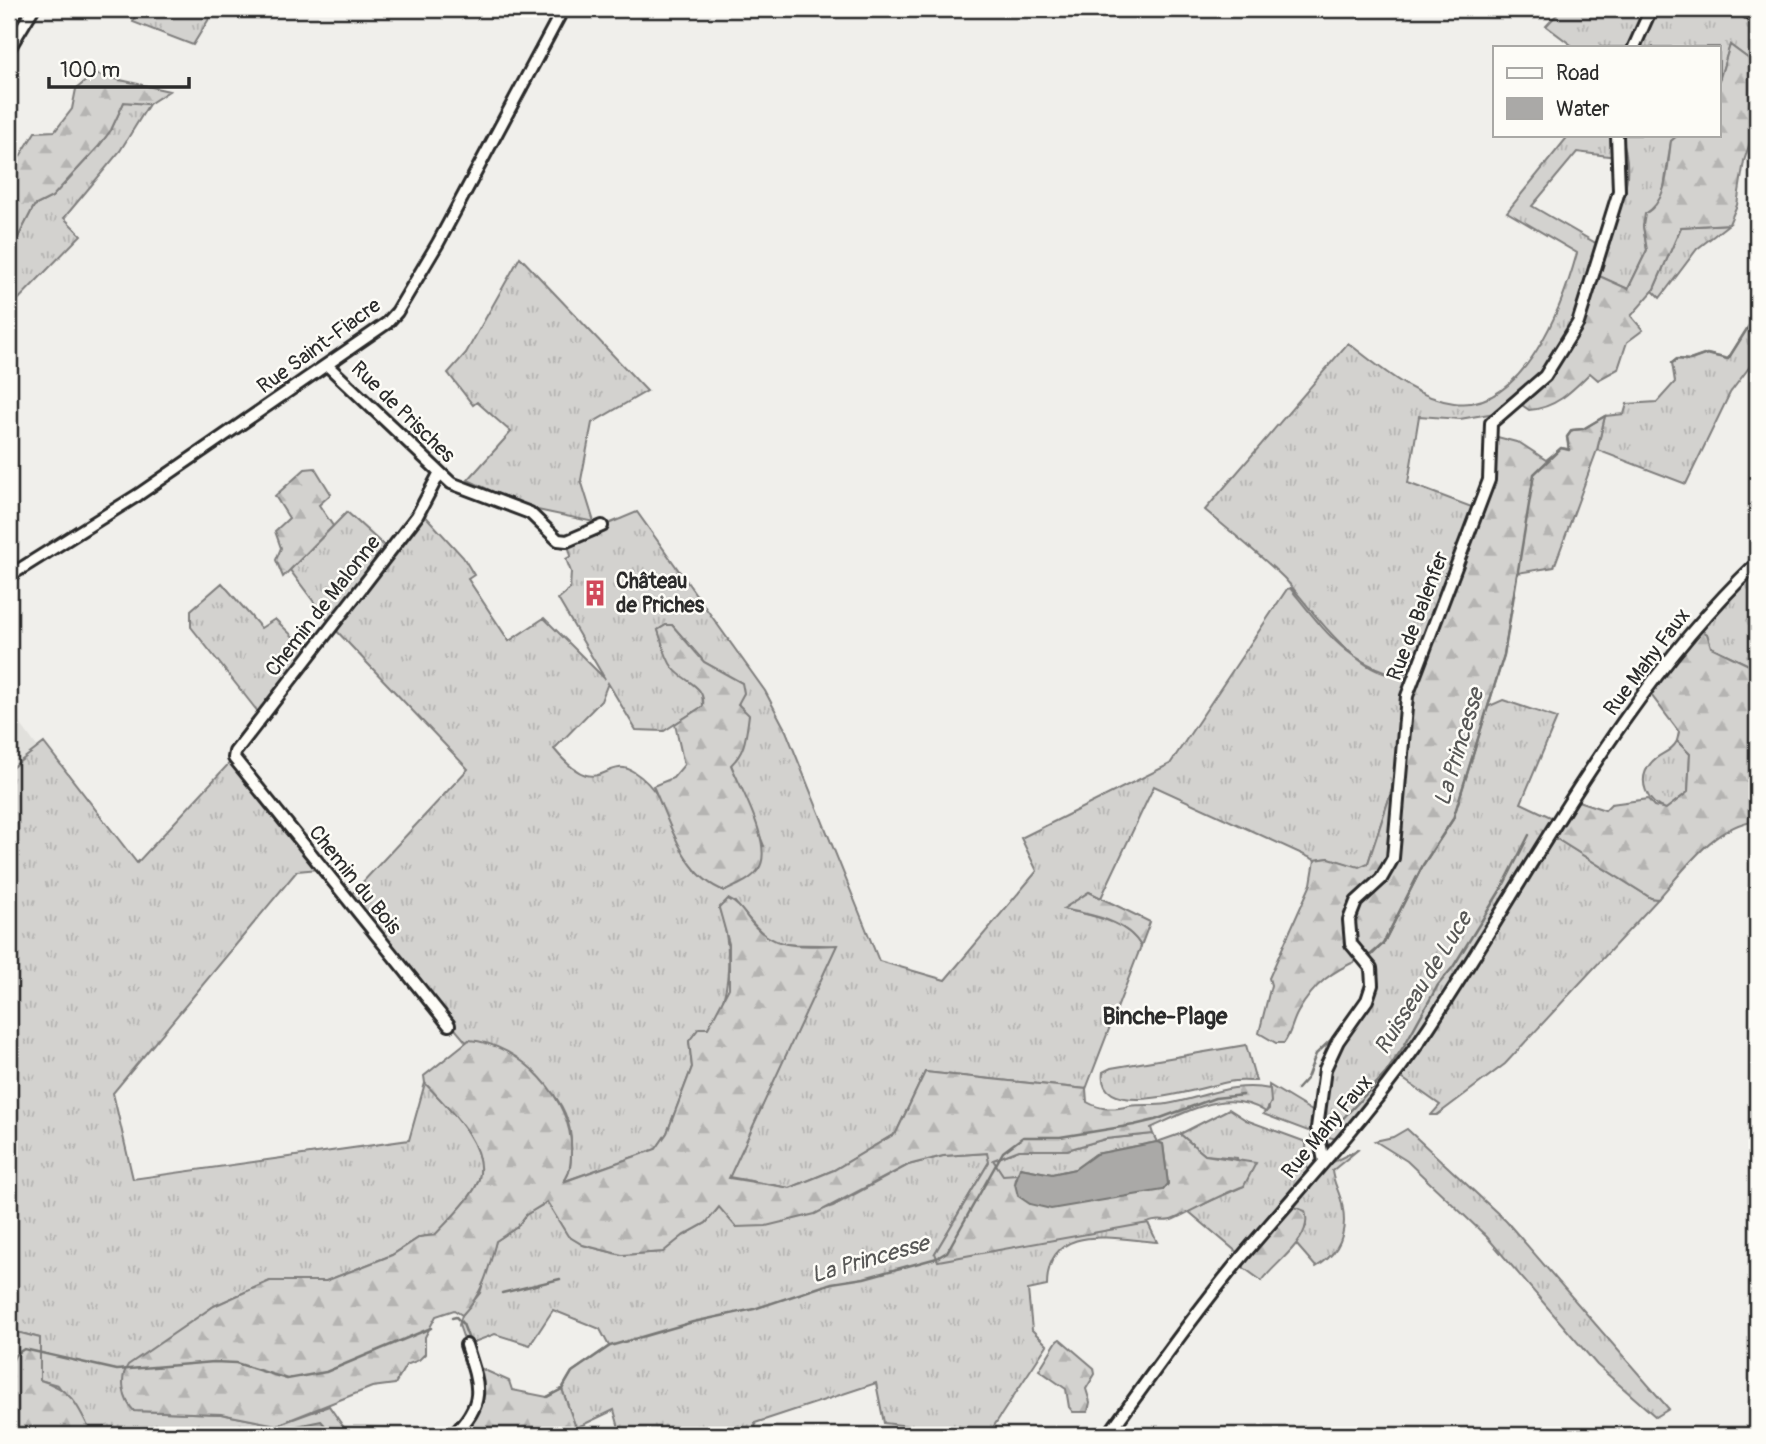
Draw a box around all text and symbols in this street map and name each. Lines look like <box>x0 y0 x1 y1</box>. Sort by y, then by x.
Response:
scale bar <box>49 46 189 90</box>
legend <box>1493 46 1720 136</box>
text: 100 m <box>60 57 120 84</box>
text: Road <box>1556 60 1600 87</box>
text: Water <box>1556 96 1610 123</box>
street label: Rue Saint-Fiacre <box>252 292 387 400</box>
street label: Rue de Prisches <box>345 355 461 469</box>
street label: Chemin de Malonne <box>259 529 387 682</box>
street label: Rue de Balenfer <box>1381 547 1455 685</box>
place label: Château de Priches <box>616 568 705 619</box>
building icon: Château de Priches <box>580 578 610 608</box>
street label: Rue Mahy Faux <box>1598 603 1696 721</box>
water label: La Princesse <box>1427 682 1491 809</box>
street label: Chemin du Bois <box>303 820 408 941</box>
water label: Ruisseau de Luce <box>1367 904 1480 1060</box>
district label: Binche-Plage <box>1103 1002 1228 1031</box>
street label: Rue Mahy Faux <box>1276 1069 1378 1185</box>
water label: La Princesse <box>808 1228 935 1290</box>

